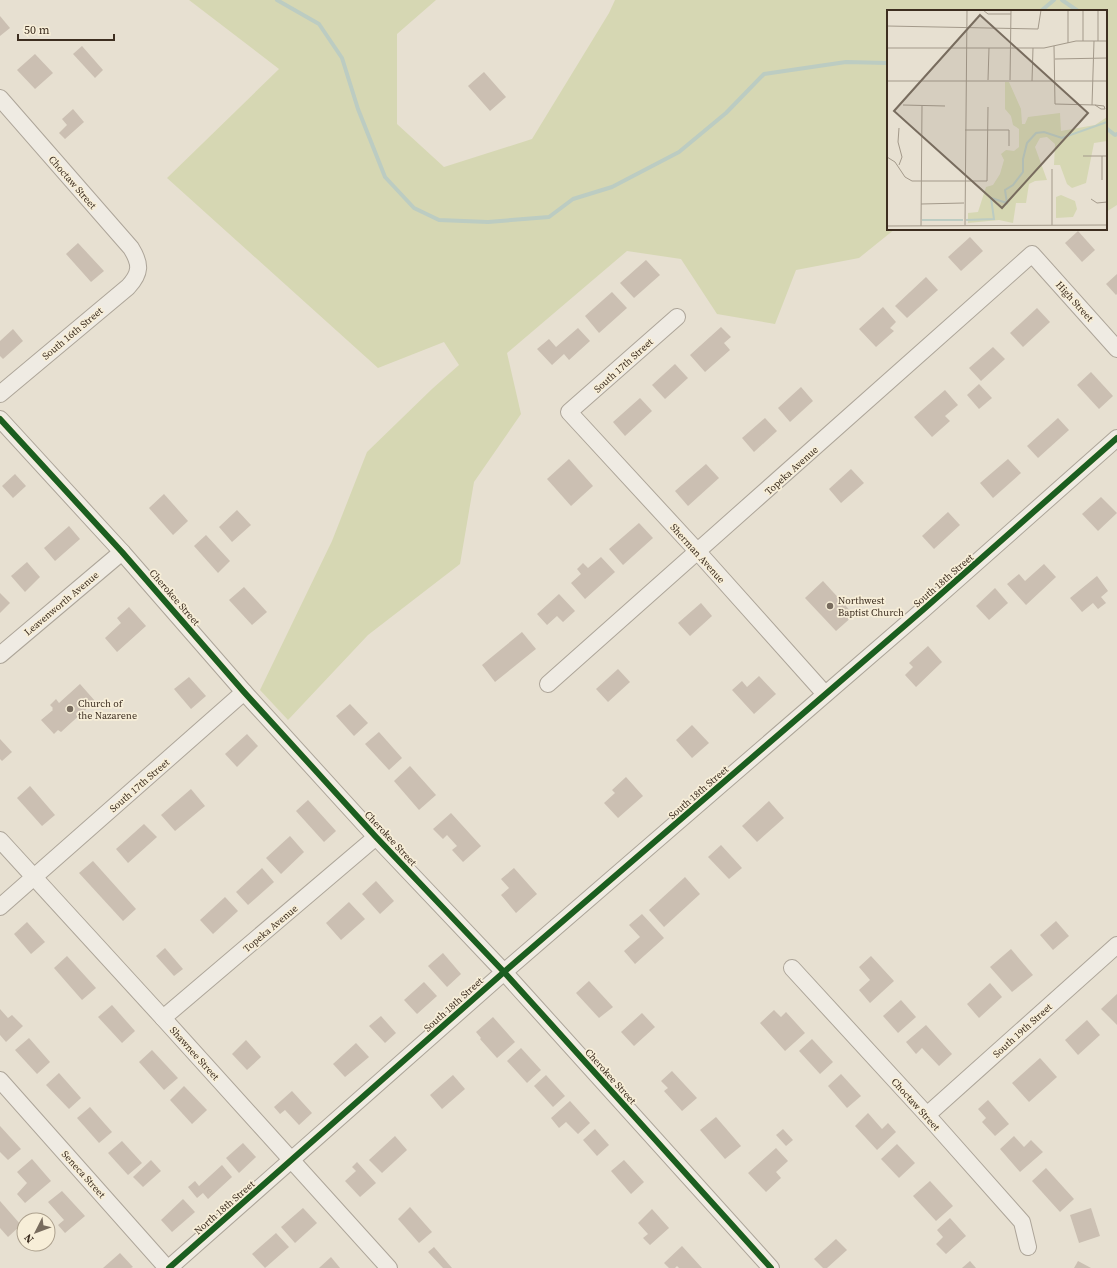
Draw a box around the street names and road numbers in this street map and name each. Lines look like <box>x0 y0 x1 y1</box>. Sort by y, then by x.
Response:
street label: Choctaw Street <box>46 153 100 212</box>
street label: High Street <box>1053 278 1097 325</box>
street label: South 16th Street <box>39 304 106 363</box>
street label: South 17th Street <box>591 335 656 395</box>
street label: Topeka Avenue <box>762 443 821 498</box>
street label: Sherman Avenue <box>667 521 728 586</box>
street label: South 18th Street <box>911 550 977 610</box>
street label: Cherokee Street <box>147 566 203 629</box>
street label: Leavenworth Avenue <box>21 568 101 638</box>
street label: South 17th Street <box>107 755 173 815</box>
street label: South 18th Street <box>666 762 732 822</box>
street label: Cherokee Street <box>362 808 420 869</box>
street label: Topeka Avenue <box>240 902 300 955</box>
street label: South 18th Street <box>421 974 486 1034</box>
street label: South 19th Street <box>990 1000 1055 1060</box>
street label: Shawnee Street <box>167 1024 223 1084</box>
street label: Cherokee Street <box>582 1046 640 1107</box>
street label: Choctaw Street <box>888 1075 943 1134</box>
street label: Seneca Street <box>59 1148 109 1201</box>
street label: North 18th Street <box>191 1177 258 1237</box>

